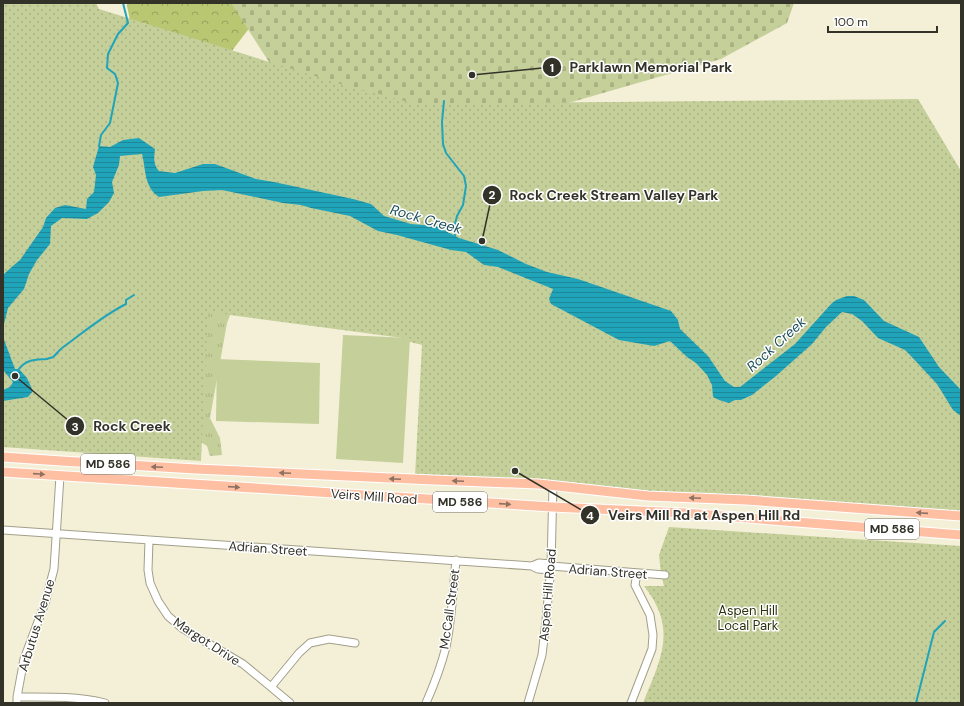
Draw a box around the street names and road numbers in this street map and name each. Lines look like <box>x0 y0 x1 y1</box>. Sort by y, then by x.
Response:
road number: MD 586 <box>81 454 135 474</box>
street label: Veirs Mill Road <box>330 485 418 508</box>
road number: MD 586 <box>433 492 487 512</box>
road number: MD 586 <box>865 519 919 539</box>
street label: Adrian Street <box>228 537 308 560</box>
street label: Aspen Hill Road <box>535 548 560 642</box>
street label: Adrian Street <box>568 560 648 583</box>
street label: McCall Street <box>435 568 464 650</box>
street label: Arbutus Avenue <box>14 577 59 673</box>
street label: Margot Drive <box>170 613 243 669</box>

